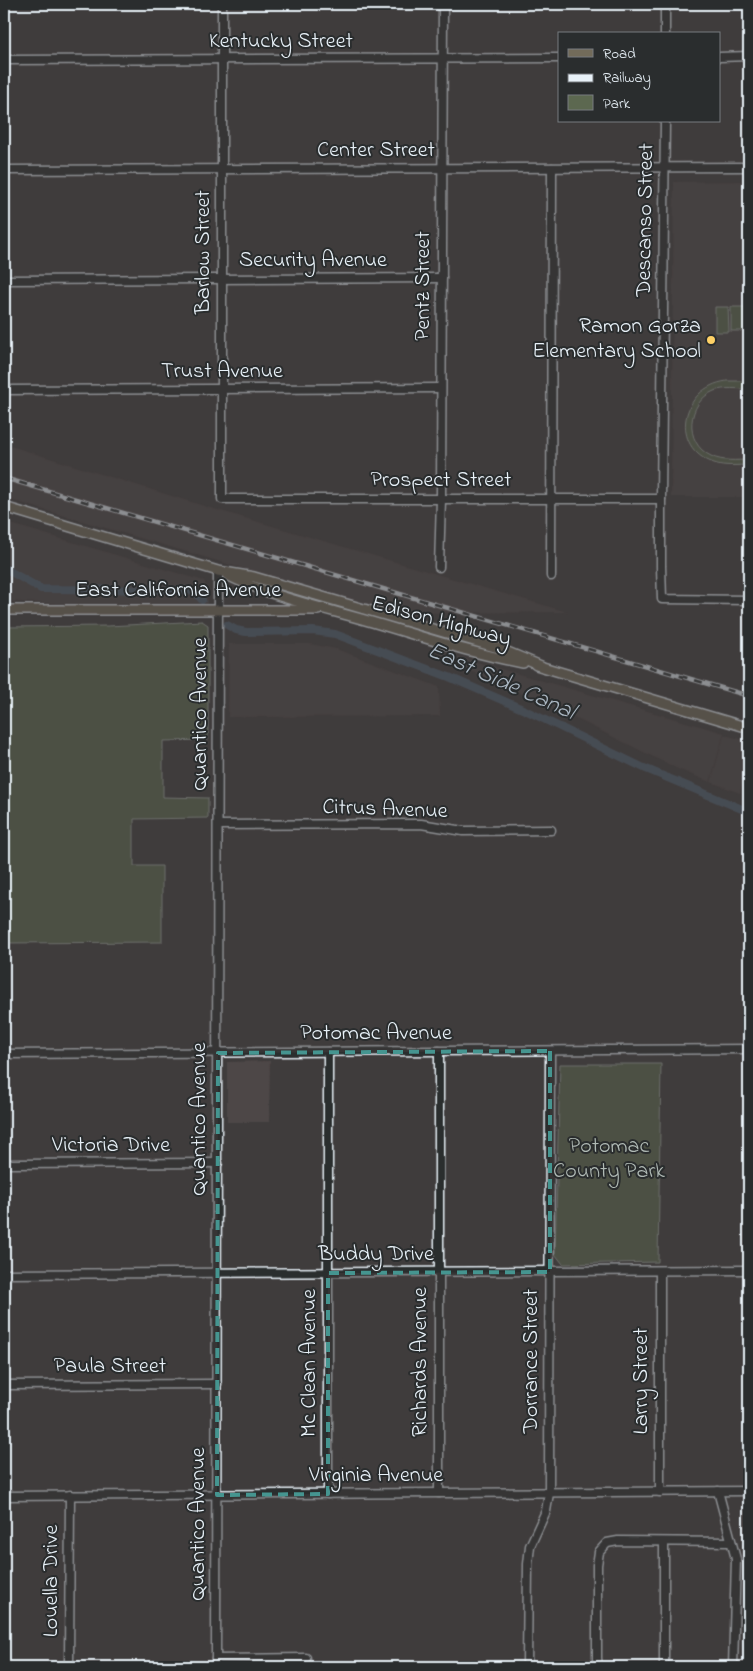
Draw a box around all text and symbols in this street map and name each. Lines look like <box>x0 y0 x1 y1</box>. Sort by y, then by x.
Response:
street label: Kentucky Street <box>209 26 354 59</box>
legend <box>558 32 720 122</box>
text: Road <box>603 43 636 65</box>
text: Railway <box>603 67 651 90</box>
text: Park <box>603 93 631 115</box>
street label: Center Street <box>317 135 435 167</box>
street label: Descanso Street <box>629 142 663 298</box>
street label: Barlow Street <box>188 189 220 315</box>
street label: Pentz Street <box>408 231 440 341</box>
street label: Security Avenue <box>239 245 387 278</box>
place label: Ramon Gorza Elementary School <box>532 311 701 369</box>
marker: Ramon Gorza Elementary School <box>705 334 717 346</box>
street label: Trust Avenue <box>161 356 283 388</box>
street label: Prospect Street <box>371 465 512 497</box>
street label: East California Avenue <box>75 575 281 607</box>
street label: Edison Highway <box>367 588 514 657</box>
water label: East Side Canal <box>421 634 583 731</box>
street label: Quantico Avenue <box>185 637 217 791</box>
street label: Citrus Avenue <box>322 792 448 828</box>
street label: Potomac Avenue <box>300 1018 452 1050</box>
street label: Quantico Avenue <box>184 1042 216 1196</box>
street label: Victoria Drive <box>51 1130 170 1162</box>
park label: Potomac County Park <box>553 1131 665 1189</box>
street label: Buddy Drive <box>317 1239 434 1272</box>
street label: Richards Avenue <box>405 1287 437 1437</box>
street label: Dorrance Street <box>516 1288 548 1434</box>
street label: Mc Clean Avenue <box>294 1289 326 1437</box>
street label: Larry Street <box>626 1327 659 1434</box>
street label: Paula Street <box>54 1351 167 1383</box>
street label: Quantico Avenue <box>183 1447 215 1601</box>
street label: Virginia Avenue <box>308 1460 443 1493</box>
street label: Louella Drive <box>36 1525 68 1637</box>

